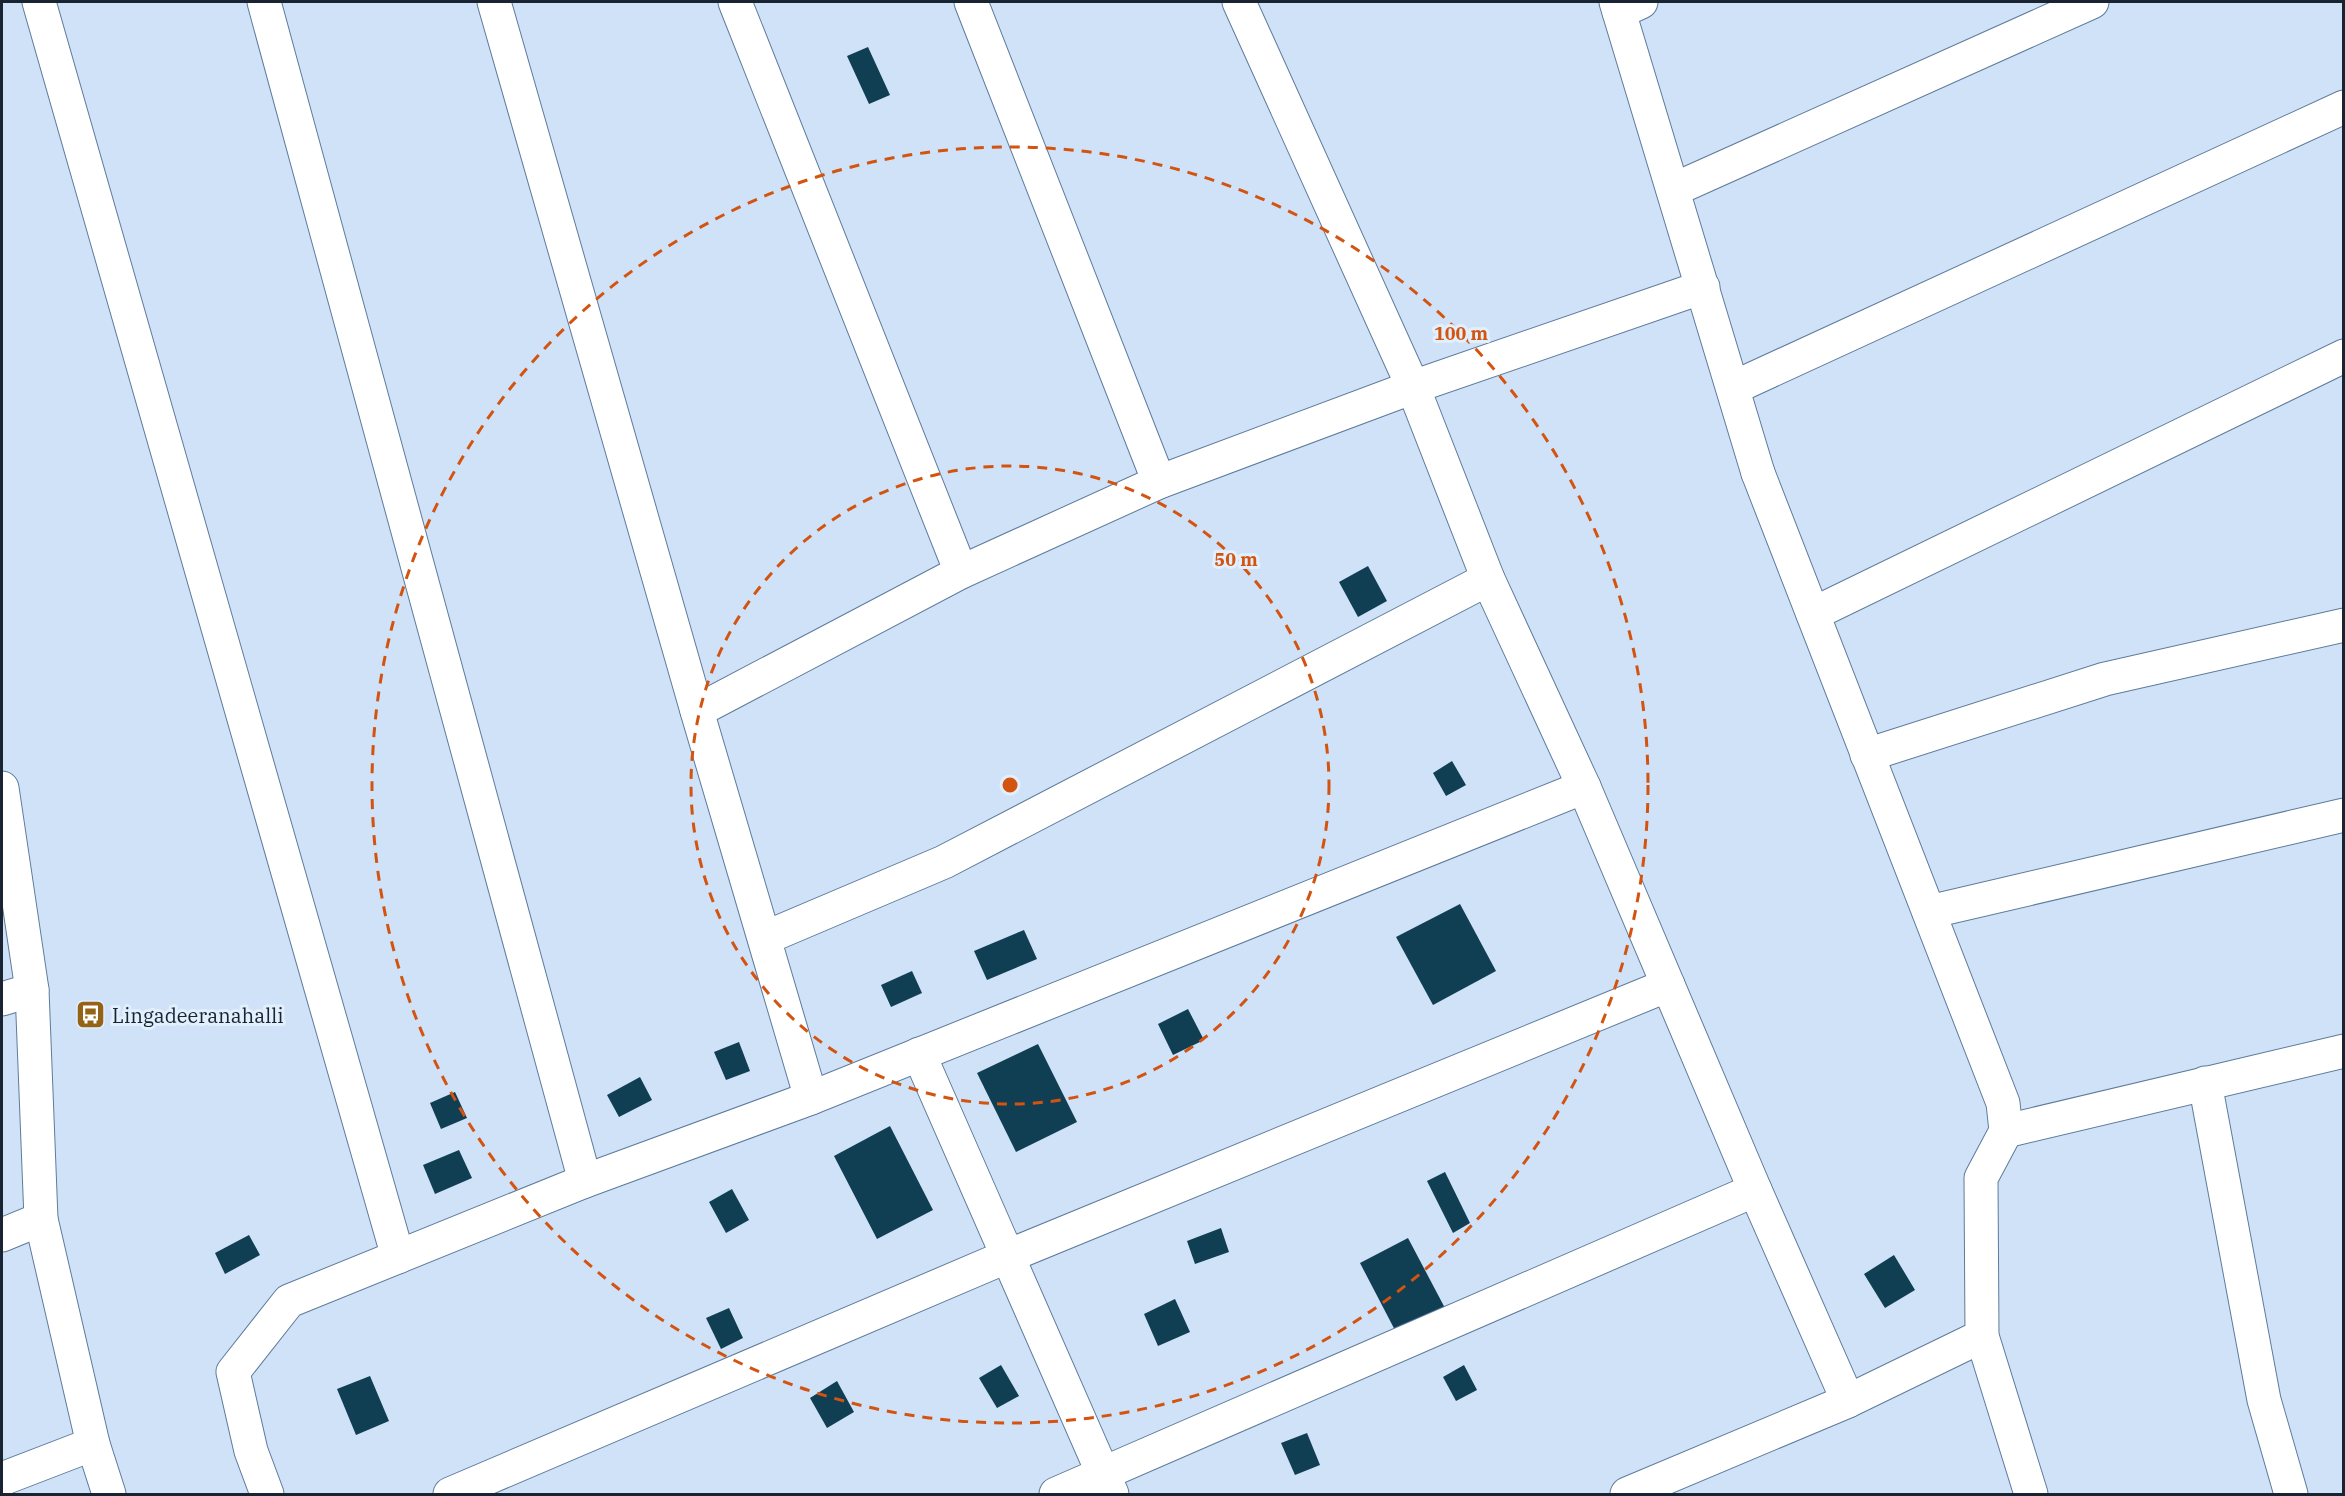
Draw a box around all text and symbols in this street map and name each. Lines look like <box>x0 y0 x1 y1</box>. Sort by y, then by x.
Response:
text: 100 m <box>1434 322 1489 345</box>
text: 50 m <box>1214 548 1258 571</box>
centre of rings <box>1000 775 1020 795</box>
bus stop icon: Lingadeeranahalli <box>75 999 107 1031</box>
place label: Lingadeeranahalli <box>112 1002 283 1029</box>

